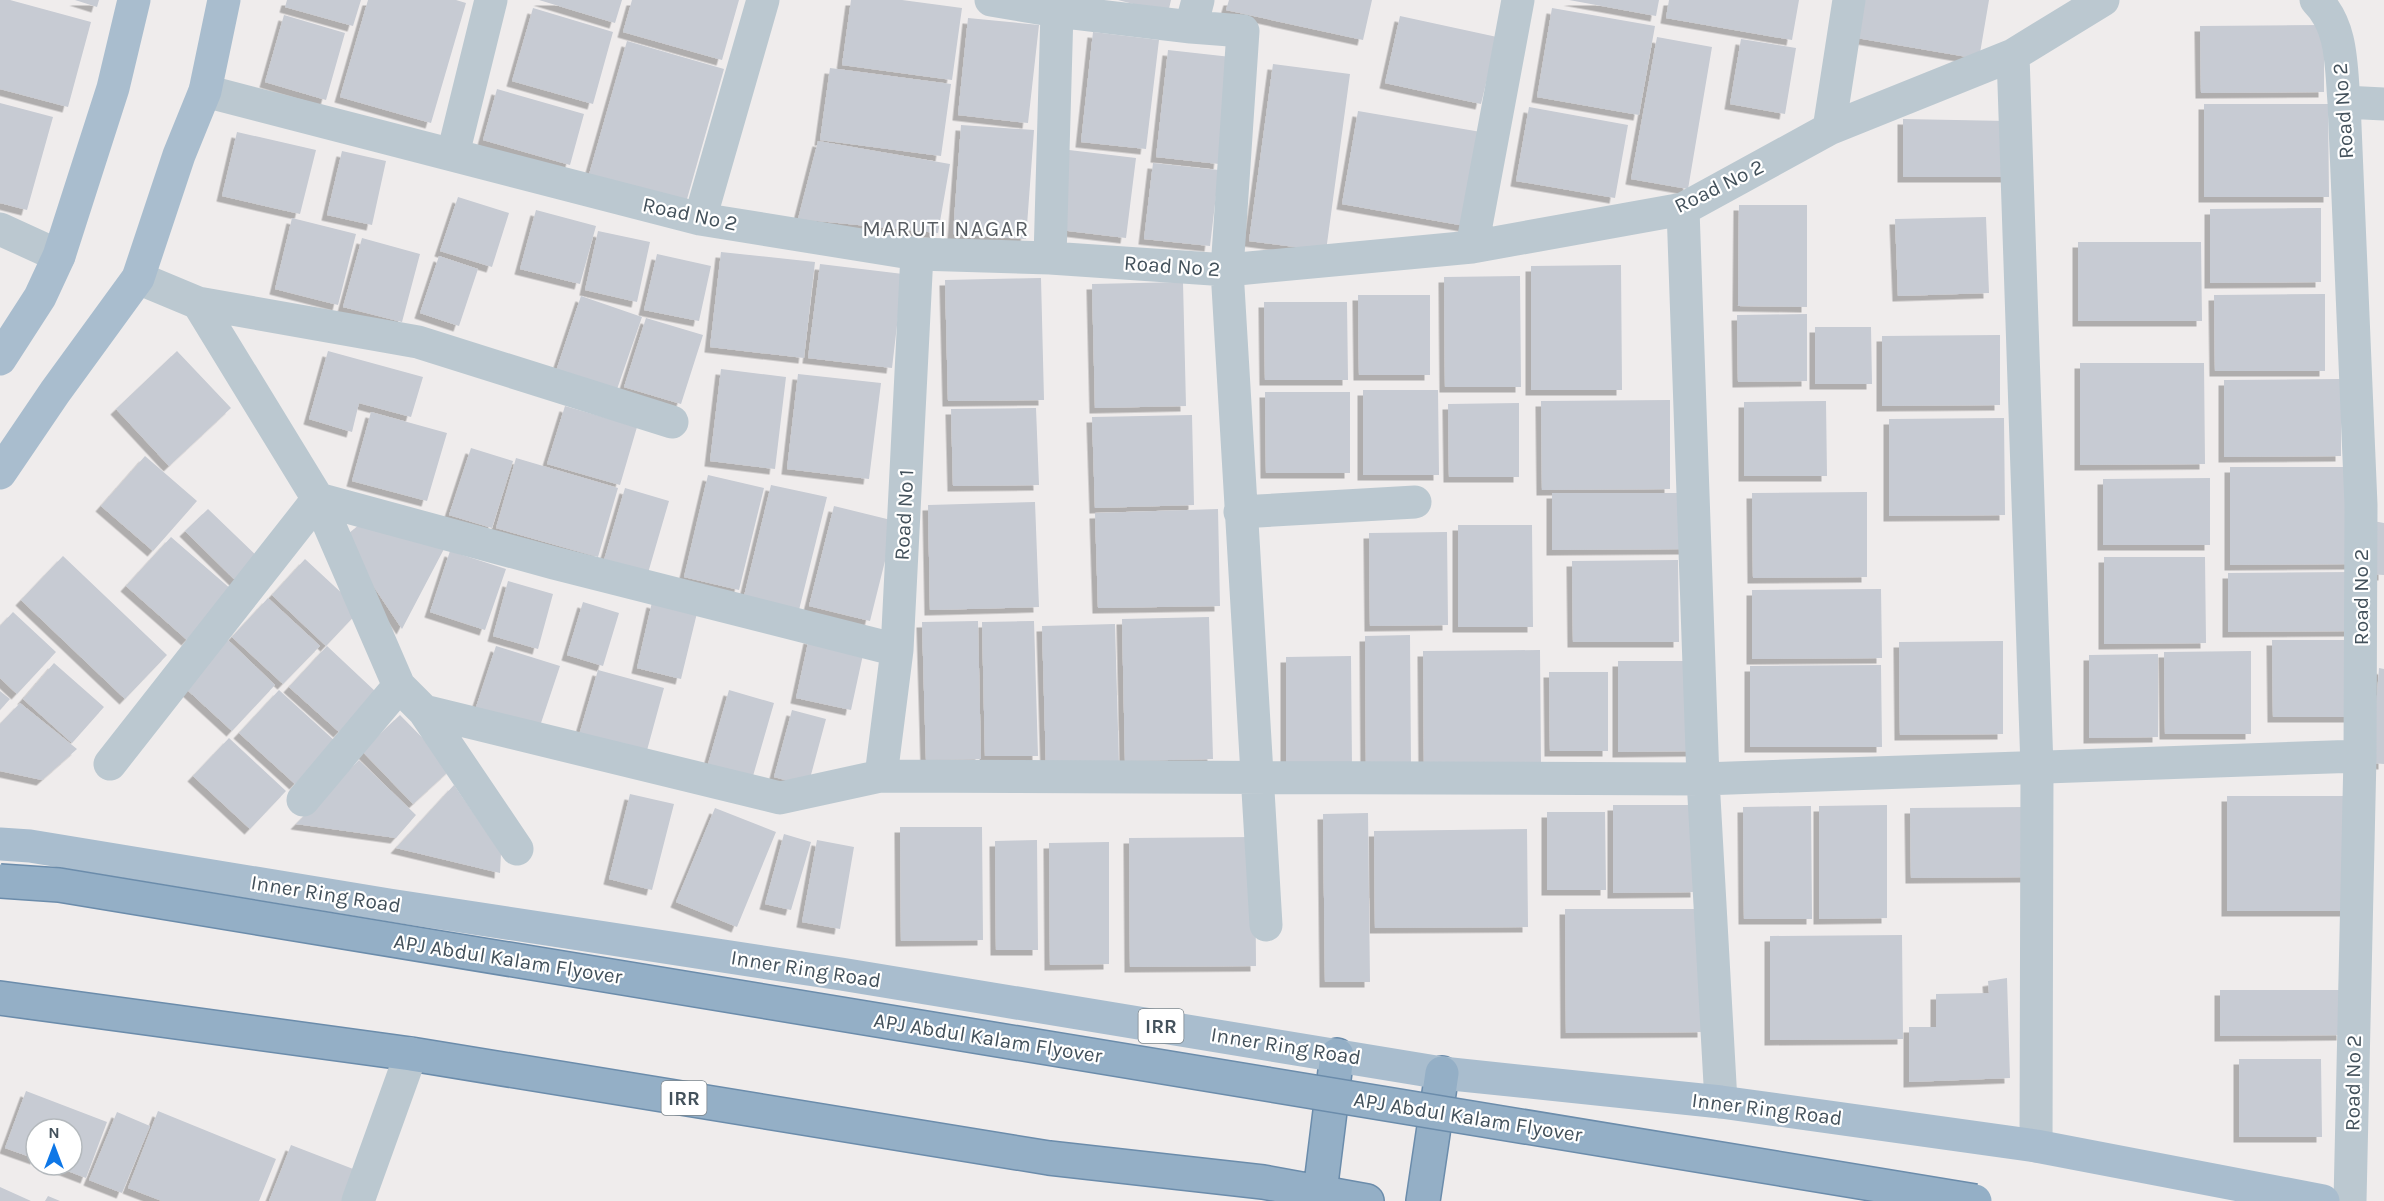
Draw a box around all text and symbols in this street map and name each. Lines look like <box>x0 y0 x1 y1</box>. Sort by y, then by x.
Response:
street label: Road No 2 <box>2328 62 2358 160</box>
street label: Road No 2 <box>1670 154 1768 218</box>
street label: Road No 2 <box>640 192 740 236</box>
district label: MARUTI NAGAR <box>862 216 1030 242</box>
street label: Road No 2 <box>1123 251 1221 281</box>
street label: Road No 1 <box>890 469 918 561</box>
street label: Road No 2 <box>2349 549 2373 645</box>
street label: Inner Ring Road <box>249 870 403 918</box>
street label: APJ Abdul Kalam Flyover <box>392 929 624 989</box>
street label: Inner Ring Road <box>729 945 883 993</box>
street label: APJ Abdul Kalam Flyover <box>872 1008 1104 1068</box>
road number: IRR <box>1138 1009 1184 1043</box>
street label: Inner Ring Road <box>1209 1022 1363 1070</box>
street label: Road No 2 <box>2340 1035 2366 1131</box>
road number: IRR <box>662 1081 706 1115</box>
street label: APJ Abdul Kalam Flyover <box>1352 1087 1584 1147</box>
street label: Inner Ring Road <box>1690 1088 1844 1130</box>
north arrow <box>24 1117 84 1177</box>
text: N <box>48 1123 60 1142</box>

